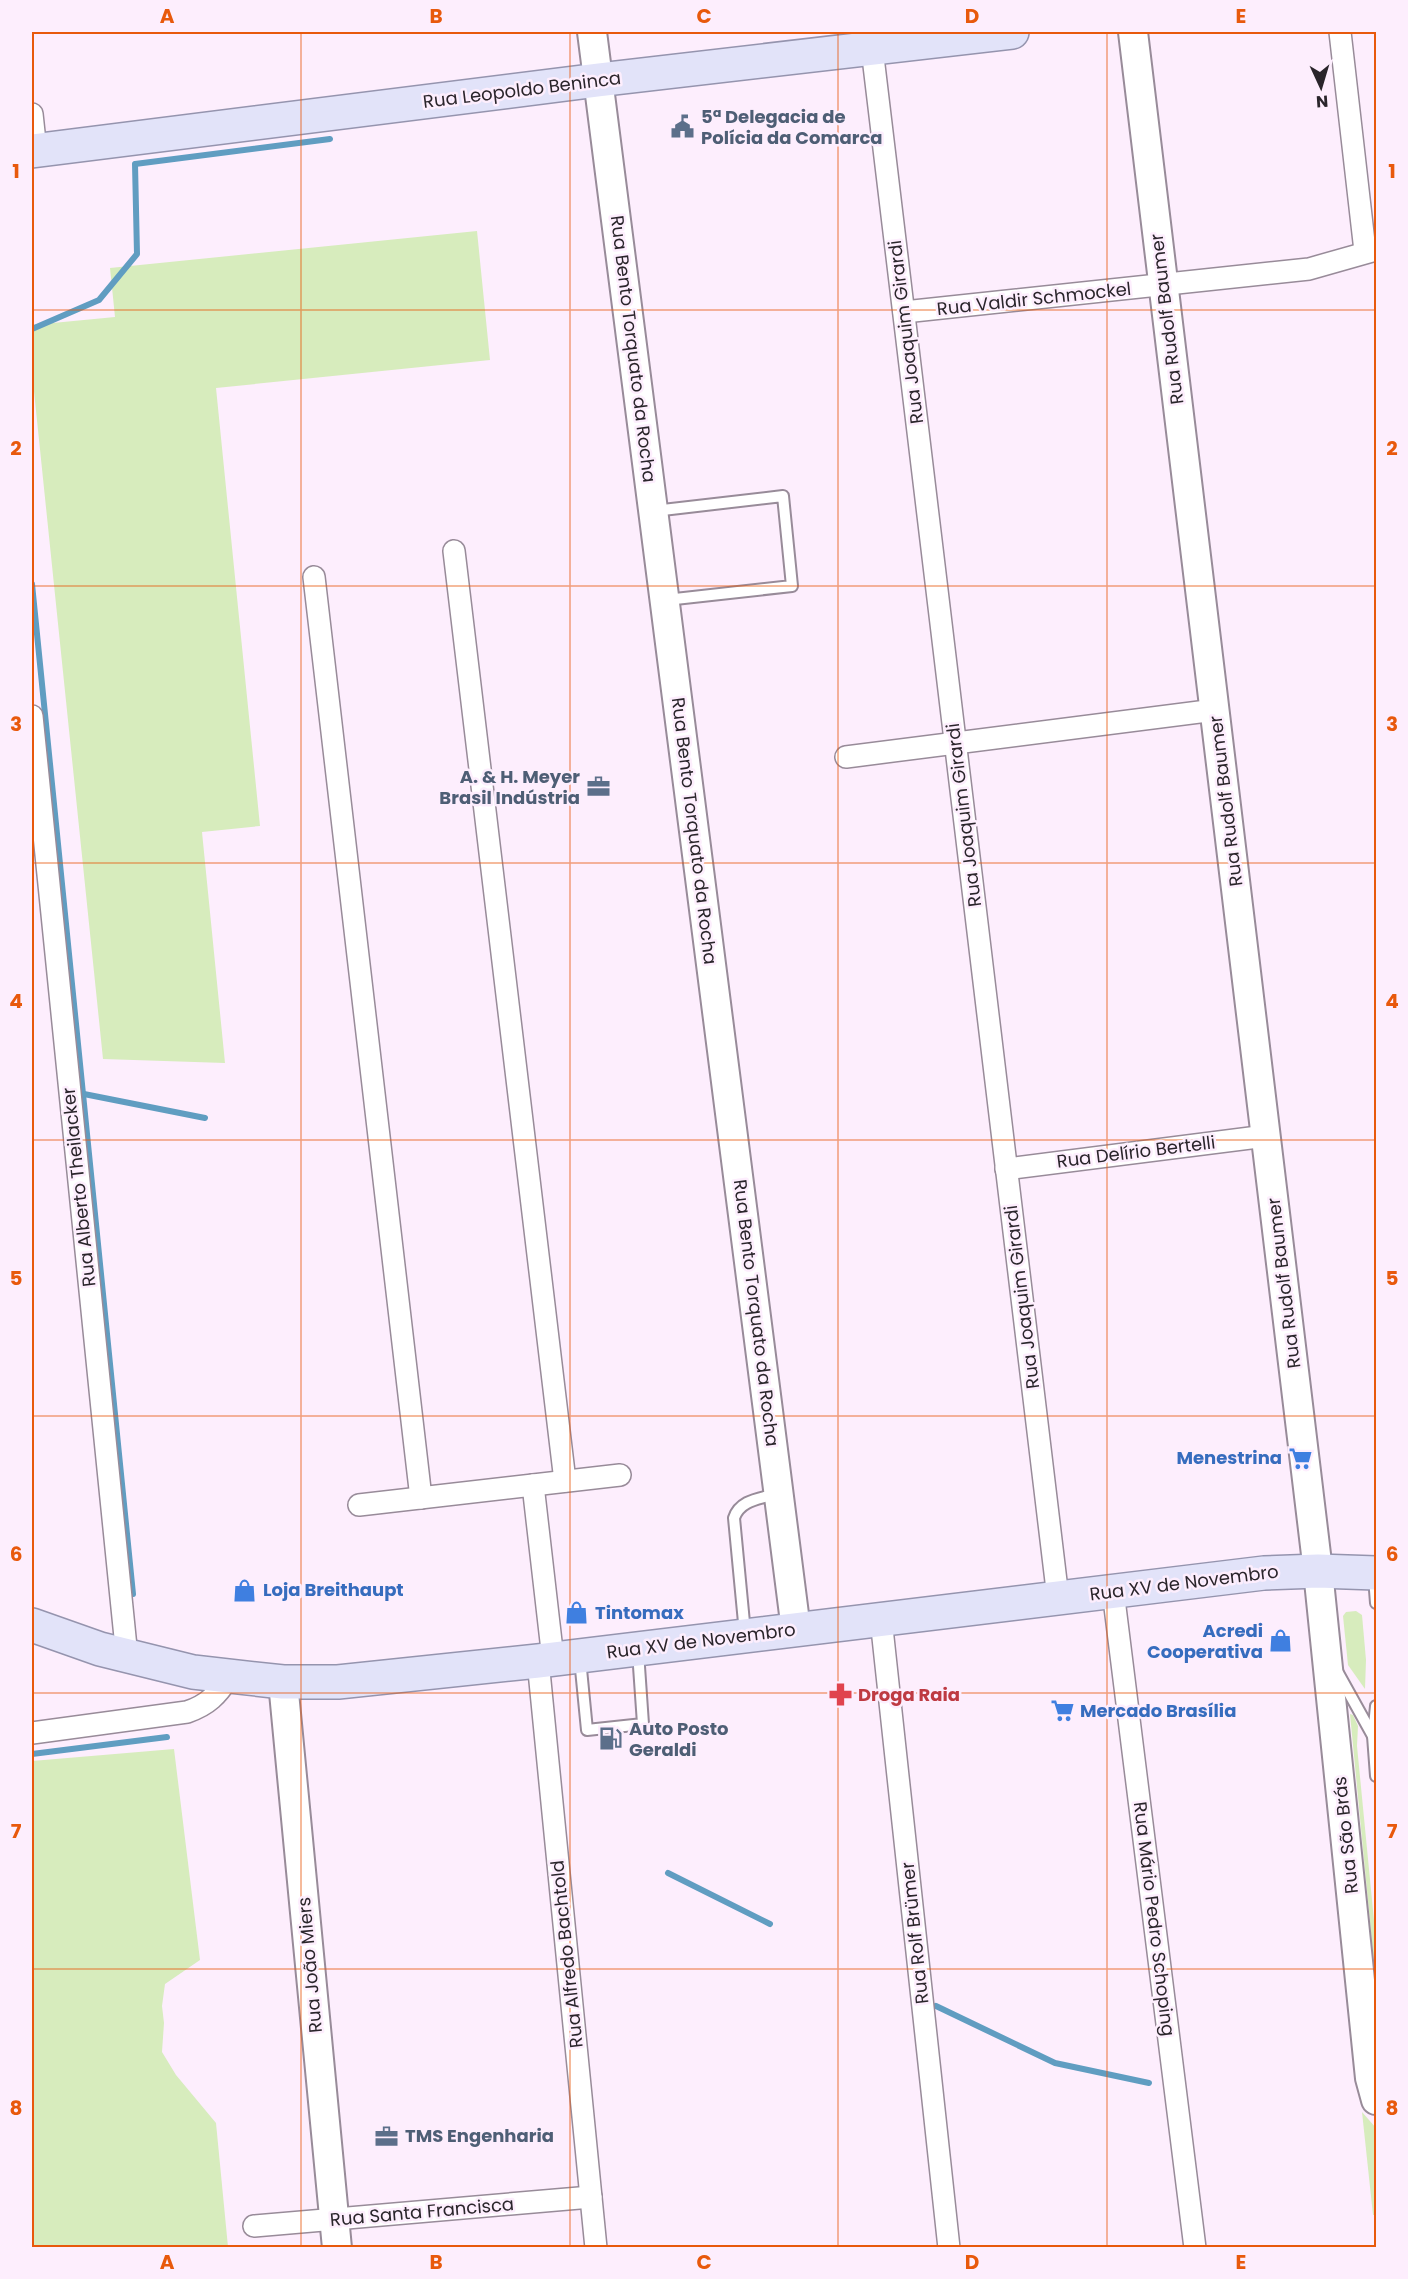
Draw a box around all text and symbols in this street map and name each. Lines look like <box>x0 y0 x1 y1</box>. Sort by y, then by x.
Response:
text: A <box>160 2 175 30</box>
text: B <box>429 2 443 30</box>
text: C <box>696 2 712 30</box>
text: D <box>965 2 979 30</box>
text: E <box>1236 2 1246 30</box>
north arrow <box>1291 57 1351 117</box>
street label: Rua Leopoldo Beninca <box>422 65 622 114</box>
text: N <box>1315 90 1329 113</box>
place label: 5ª Delegacia de Polícia da Comarca <box>701 104 883 150</box>
public building icon: 5ª Delegacia de Polícia da Comarca <box>670 114 696 140</box>
text: 1 <box>12 157 20 185</box>
text: 1 <box>1388 157 1396 185</box>
street label: Rua Bento Torquato da Rocha <box>605 214 662 484</box>
street label: Rua Rudolf Baumer <box>1144 232 1189 406</box>
street label: Rua Joaquim Girardi <box>882 239 929 425</box>
street label: Rua Valdir Schmockel <box>936 276 1132 321</box>
text: 2 <box>10 434 22 462</box>
text: 2 <box>1386 434 1398 462</box>
street label: Rua Bento Torquato da Rocha <box>666 696 723 966</box>
text: 3 <box>10 710 22 738</box>
text: 3 <box>1386 710 1398 738</box>
street label: Rua Rudolf Baumer <box>1203 714 1248 888</box>
street label: Rua Joaquim Girardi <box>940 722 987 908</box>
place label: A. & H. Meyer Brasil Indústria <box>439 764 580 810</box>
office icon: A. & H. Meyer Brasil Indústria <box>585 774 611 800</box>
text: 4 <box>9 987 23 1015</box>
text: 4 <box>1385 987 1399 1015</box>
street label: Rua Alberto Theilacker <box>56 1086 101 1288</box>
street label: Rua Delírio Bertelli <box>1055 1129 1217 1174</box>
street label: Rua Bento Torquato da Rocha <box>728 1178 785 1448</box>
street label: Rua Rudolf Baumer <box>1261 1196 1306 1370</box>
street label: Rua Joaquim Girardi <box>998 1204 1045 1390</box>
text: 5 <box>10 1264 23 1292</box>
text: 5 <box>1386 1264 1399 1292</box>
place label: Menestrina <box>1176 1445 1282 1470</box>
supermarket icon: Menestrina <box>1287 1445 1313 1471</box>
text: 6 <box>10 1540 22 1568</box>
text: 6 <box>1386 1540 1398 1568</box>
street label: Rua XV de Novembro <box>1088 1559 1280 1606</box>
shop icon: Loja Breithaupt <box>232 1577 258 1603</box>
place label: Loja Breithaupt <box>263 1577 404 1602</box>
shop icon: Tintomax <box>564 1600 590 1626</box>
place label: Tintomax <box>595 1600 684 1625</box>
street label: Rua XV de Novembro <box>605 1617 797 1664</box>
place label: Acredi Cooperativa <box>1147 1618 1263 1664</box>
shop icon: Acredi Cooperativa <box>1268 1628 1294 1654</box>
pharmacy icon: Droga Raia <box>827 1682 853 1708</box>
place label: Droga Raia <box>858 1682 960 1707</box>
supermarket icon: Mercado Brasília <box>1049 1698 1075 1724</box>
place label: Mercado Brasília <box>1080 1698 1236 1723</box>
place label: Auto Posto Geraldi <box>629 1716 729 1762</box>
fuel station icon: Auto Posto Geraldi <box>598 1726 624 1752</box>
street label: Rua São Brás <box>1327 1775 1364 1895</box>
street label: Rua Mário Pedro Schoping <box>1128 1800 1181 2038</box>
text: 7 <box>11 1817 22 1845</box>
text: 7 <box>1387 1817 1398 1845</box>
street label: Rua Alfredo Bachtold <box>544 1859 589 2049</box>
street label: Rua Rolf Brümer <box>895 1860 934 2005</box>
street label: Rua João Miers <box>291 1896 328 2034</box>
text: 8 <box>10 2094 22 2122</box>
text: 8 <box>1386 2094 1398 2122</box>
office icon: TMS Engenharia <box>374 2123 400 2149</box>
place label: TMS Engenharia <box>405 2123 554 2148</box>
street label: Rua Santa Francisca <box>329 2191 515 2232</box>
text: A <box>160 2248 175 2276</box>
text: B <box>429 2248 443 2276</box>
text: C <box>696 2248 712 2276</box>
text: D <box>965 2248 979 2276</box>
text: E <box>1236 2248 1246 2276</box>

